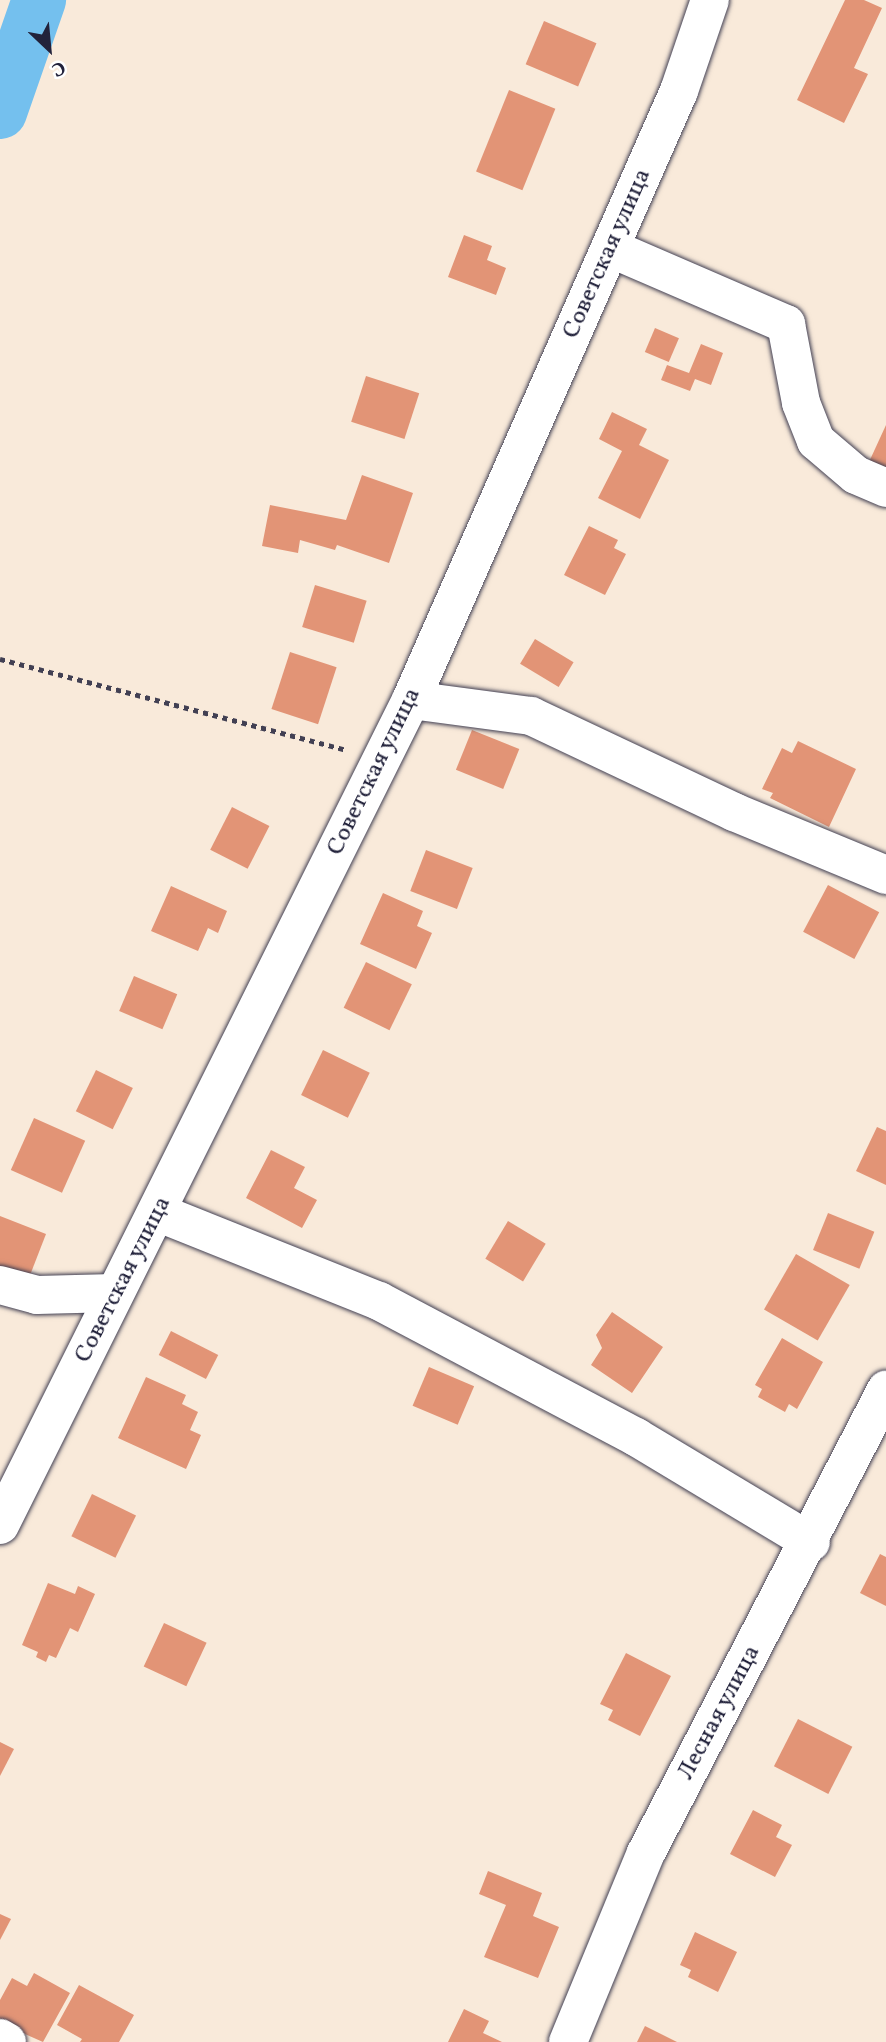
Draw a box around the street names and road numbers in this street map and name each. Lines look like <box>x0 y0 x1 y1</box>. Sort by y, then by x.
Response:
street label: Советская улица <box>558 164 658 344</box>
street label: Советская улица <box>322 683 428 861</box>
street label: Советская улица <box>70 1192 178 1368</box>
street label: Лесная улица <box>672 1640 768 1786</box>

